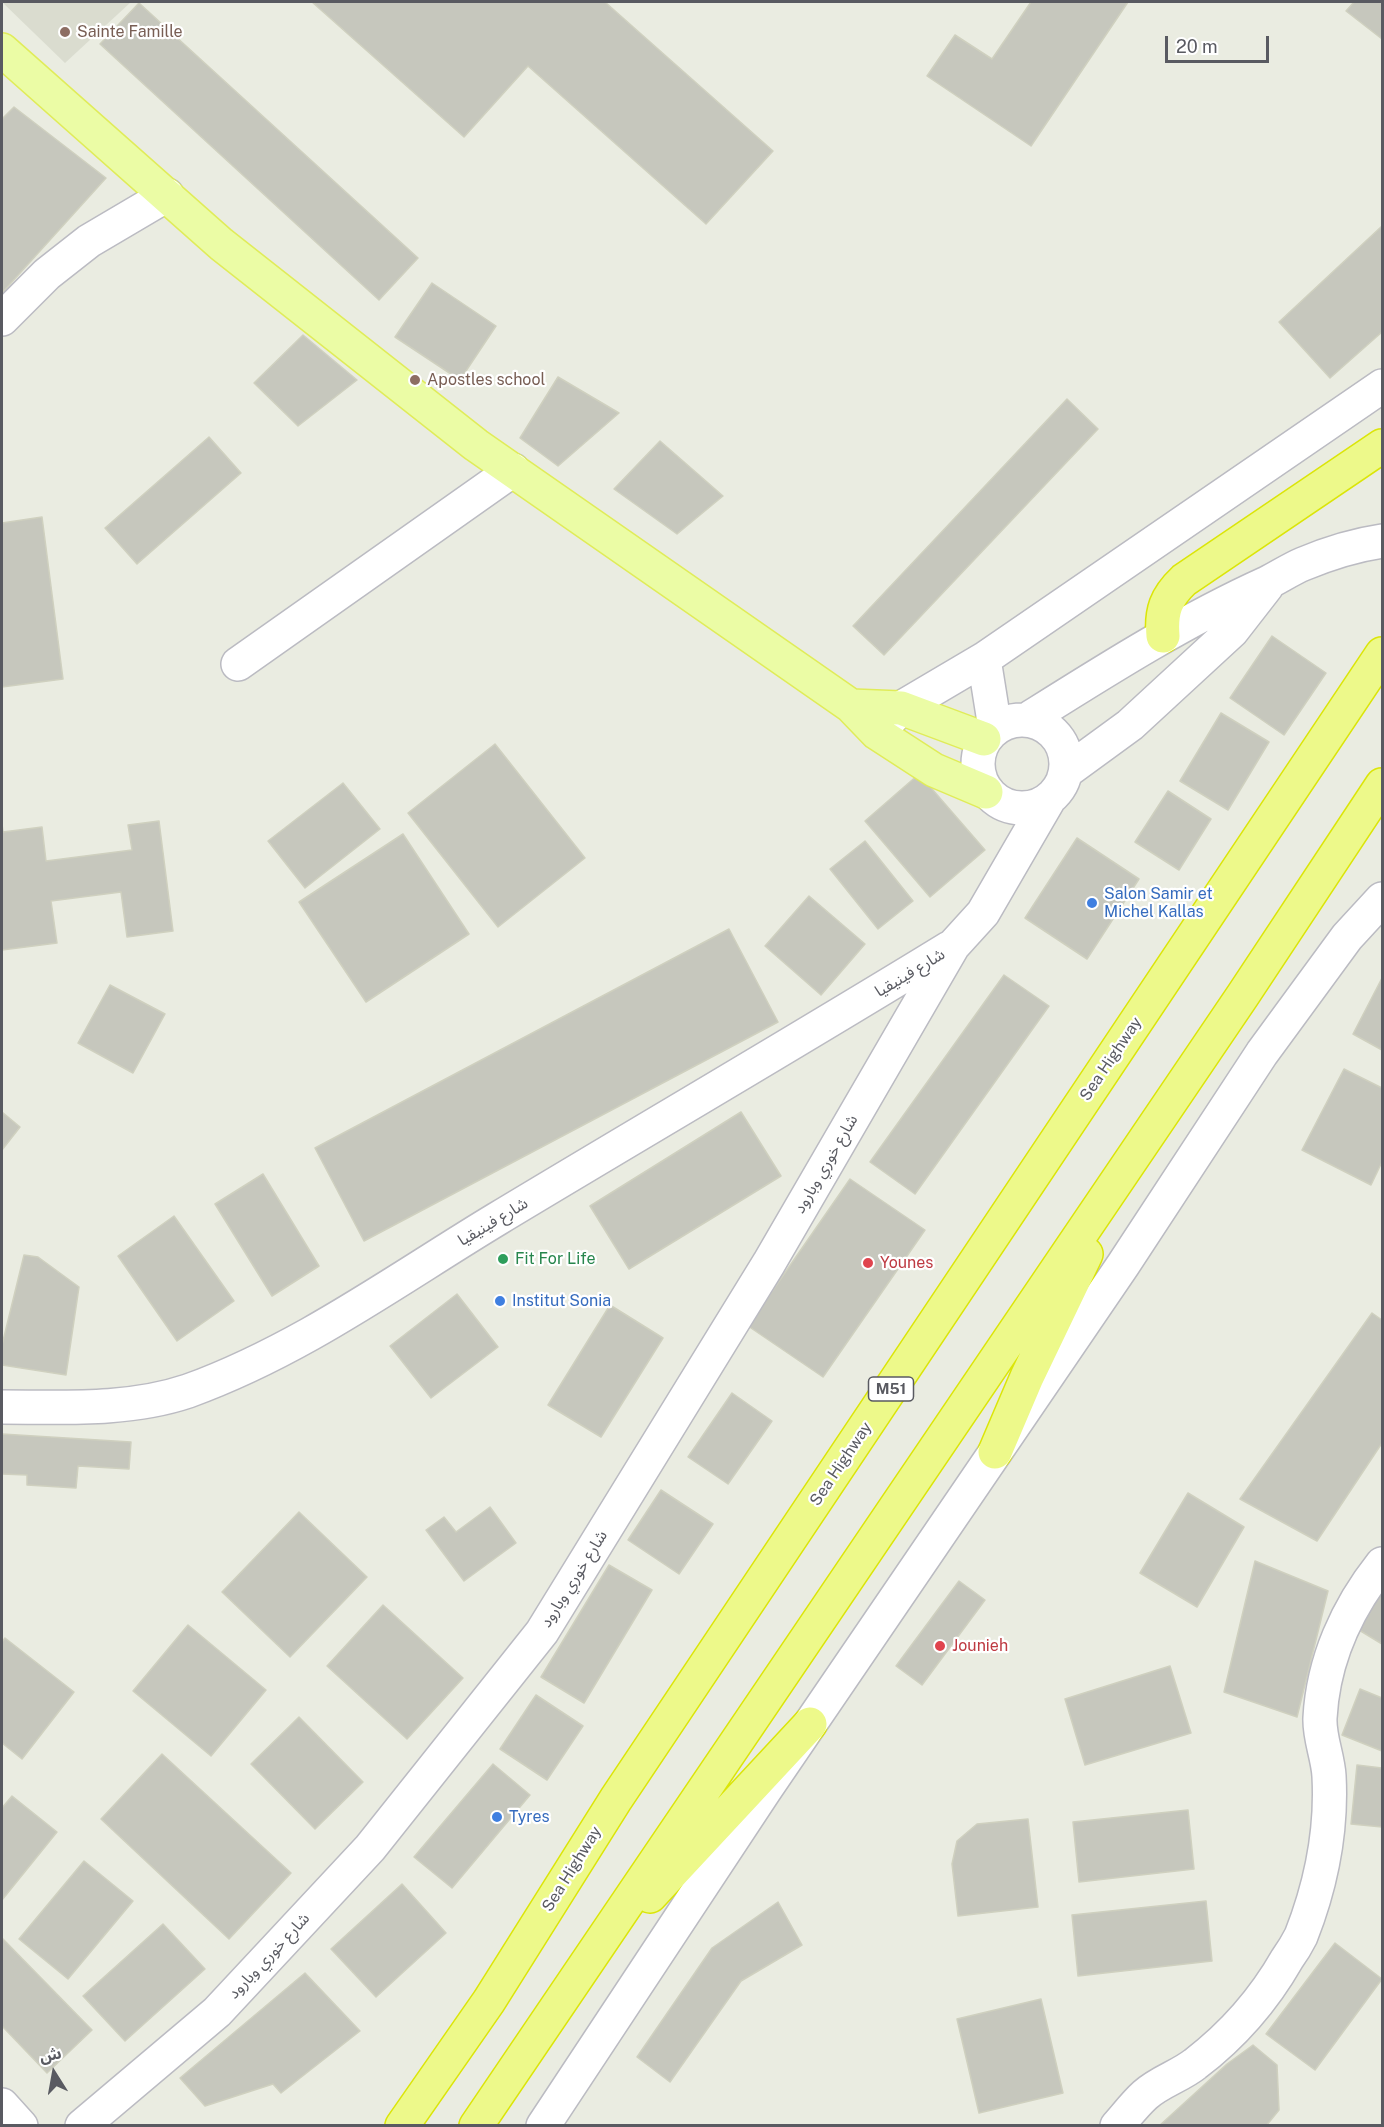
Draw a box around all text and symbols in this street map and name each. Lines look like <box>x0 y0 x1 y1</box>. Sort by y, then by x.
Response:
place label: Sainte Famille <box>77 22 183 42</box>
scale bar <box>1168 24 1272 62</box>
marker: Sainte Famille <box>58 25 72 39</box>
text: 20 m <box>1176 36 1218 57</box>
place label: Apostles school <box>427 370 545 390</box>
marker: Apostles school <box>408 373 422 387</box>
place label: Salon Samir et Michel Kallas <box>1104 884 1213 922</box>
marker: Salon Samir et Michel Kallas <box>1085 896 1099 910</box>
street label: شارع فينيقيا <box>872 945 948 1001</box>
street label: Sea Highway <box>1076 1013 1146 1105</box>
street label: شارع خوري وبارود <box>790 1111 862 1217</box>
street label: شارع فينيقيا <box>455 1194 531 1250</box>
place label: Fit For Life <box>515 1249 596 1269</box>
marker: Fit For Life <box>496 1252 510 1266</box>
place label: Younes <box>880 1253 933 1273</box>
marker: Younes <box>861 1256 875 1270</box>
place label: Institut Sonia <box>512 1291 611 1311</box>
marker: Institut Sonia <box>493 1294 507 1308</box>
road number: M51 <box>868 1377 914 1401</box>
street label: Sea Highway <box>806 1418 876 1510</box>
street label: شارع خوري وبارود <box>537 1527 611 1631</box>
place label: Jounieh <box>952 1636 1008 1656</box>
marker: Jounieh <box>933 1639 947 1653</box>
place label: Tyres <box>509 1807 550 1827</box>
marker: Tyres <box>490 1810 504 1824</box>
street label: Sea Highway <box>538 1823 606 1915</box>
street label: شارع خوري وبارود <box>224 1909 314 2003</box>
north arrow <box>24 2043 84 2103</box>
text: ش <box>38 2043 63 2066</box>

